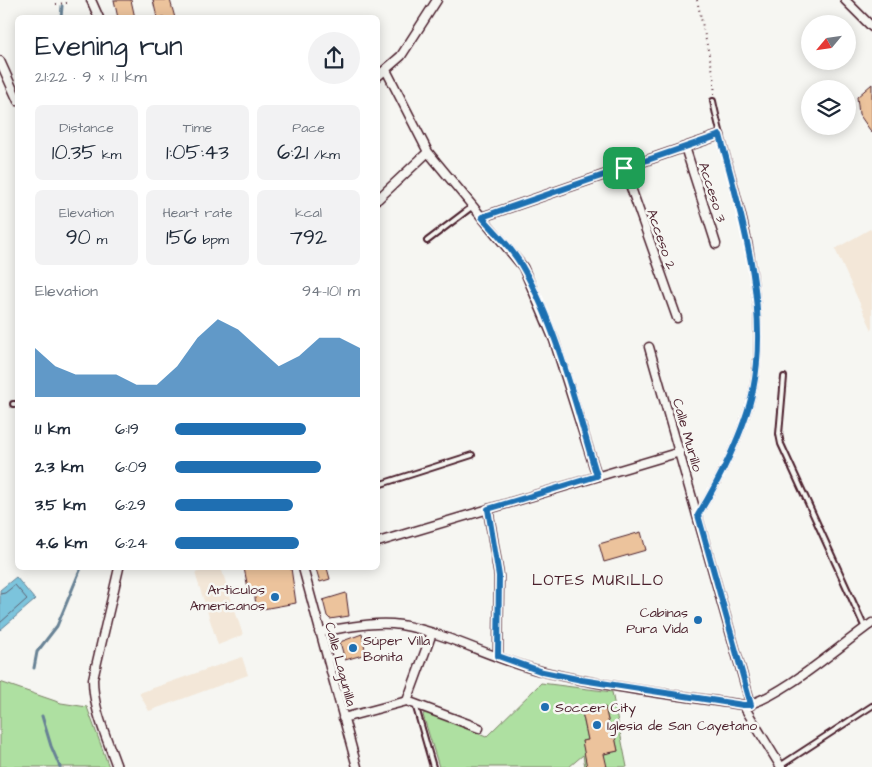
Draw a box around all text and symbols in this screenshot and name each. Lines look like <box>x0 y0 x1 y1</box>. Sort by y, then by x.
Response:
north arrow <box>801 15 856 70</box>
map controls <box>801 15 856 135</box>
text: Evening run <box>35 27 183 66</box>
button: share <box>308 32 360 84</box>
text: 21:22 · 9 × 1.1 km <box>35 66 147 88</box>
button: layers <box>801 80 856 135</box>
text: Distance <box>59 118 114 138</box>
text: Time <box>183 118 212 138</box>
text: Pace <box>292 118 325 138</box>
text: 10.35 <box>52 138 96 167</box>
text: 1:05:43 <box>166 138 229 167</box>
text: 6:21 <box>277 138 308 167</box>
text: km <box>96 145 121 165</box>
text: /km <box>308 145 340 165</box>
pin <box>603 147 645 189</box>
icon: arrive <box>610 154 638 182</box>
street label: Acceso 3 <box>693 160 731 225</box>
text: Elevation <box>59 203 114 223</box>
text: Heart rate <box>162 203 233 223</box>
text: kcal <box>295 203 322 223</box>
street label: Acceso 2 <box>641 206 681 272</box>
text: 90 <box>66 223 91 252</box>
text: 156 <box>166 223 197 252</box>
text: 792 <box>290 223 327 252</box>
text: m <box>91 230 107 250</box>
text: bpm <box>197 230 229 250</box>
text: Elevation <box>35 280 98 302</box>
text: 94–101 m <box>302 280 360 302</box>
street label: Calle Murillo <box>667 396 707 474</box>
text: 1.1 km <box>35 418 70 440</box>
text: 6:19 <box>115 418 139 440</box>
text: 2.3 km <box>35 456 83 478</box>
text: 6:09 <box>115 456 147 478</box>
text: 3.5 km <box>35 494 85 516</box>
text: 6:29 <box>115 494 146 516</box>
text: 4.6 km <box>35 532 87 554</box>
text: 6:24 <box>115 532 148 554</box>
district label: LOTES MURILLO <box>532 570 664 591</box>
place label: Articulos Americanos <box>190 580 265 616</box>
marker: Articulos Americanos <box>269 591 281 603</box>
place label: Cabinas Pura Vida <box>626 603 688 639</box>
marker: Cabinas Pura Vida <box>692 614 704 626</box>
street label: Calle Lagunilla <box>319 620 361 709</box>
place label: Súper Villa Bonita <box>363 631 430 667</box>
marker: Súper Villa Bonita <box>347 642 359 654</box>
place label: Soccer City <box>555 698 636 718</box>
marker: Soccer City <box>539 701 551 713</box>
place label: Iglesia de San Cayetano <box>607 716 757 736</box>
marker: Iglesia de San Cayetano <box>591 719 603 731</box>

